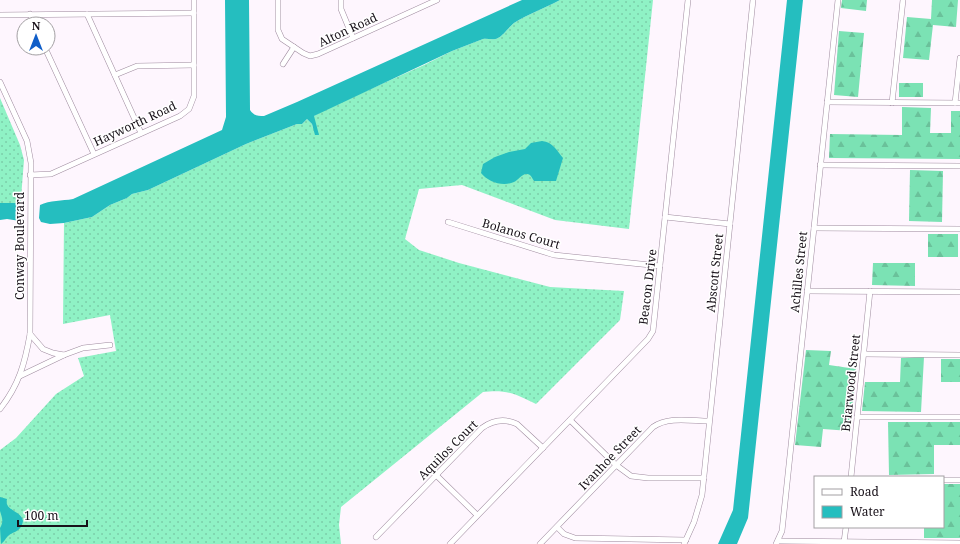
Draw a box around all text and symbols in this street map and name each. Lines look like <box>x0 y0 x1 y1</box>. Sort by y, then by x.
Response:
street label: Alton Road <box>316 8 381 51</box>
north arrow <box>16 16 56 56</box>
text: N <box>32 18 41 33</box>
street label: Hayworth Road <box>91 97 180 150</box>
street label: Conway Boulevard <box>11 191 28 300</box>
street label: Bolanos Court <box>480 214 562 253</box>
street label: Achilles Street <box>786 231 811 313</box>
street label: Abscott Street <box>702 233 727 313</box>
street label: Beacon Drive <box>634 248 661 326</box>
street label: Briarwood Street <box>837 333 864 433</box>
street label: Aquilos Court <box>414 416 481 483</box>
street label: Ivanhoe Street <box>575 422 645 494</box>
legend <box>814 476 944 528</box>
text: Road <box>850 483 880 500</box>
scale bar <box>18 502 87 528</box>
text: Water <box>850 503 885 520</box>
text: 100 m <box>24 507 59 524</box>

